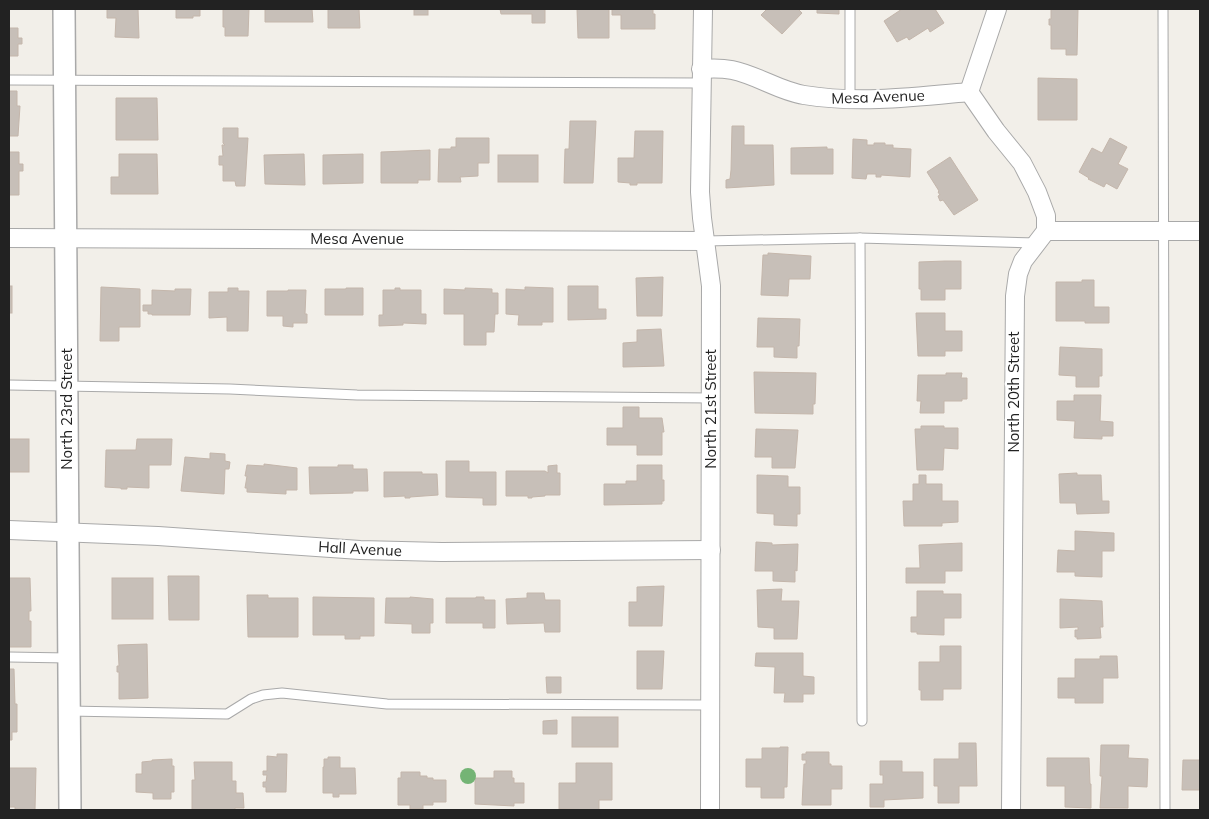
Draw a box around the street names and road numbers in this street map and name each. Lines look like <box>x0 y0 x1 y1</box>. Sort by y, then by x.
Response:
street label: Mesa Avenue <box>831 85 925 108</box>
street label: Mesa Avenue <box>310 229 404 248</box>
street label: North 20th Street <box>1004 331 1023 453</box>
street label: North 23rd Street <box>57 348 76 470</box>
street label: North 21st Street <box>701 349 720 469</box>
street label: Hall Avenue <box>318 537 402 560</box>

